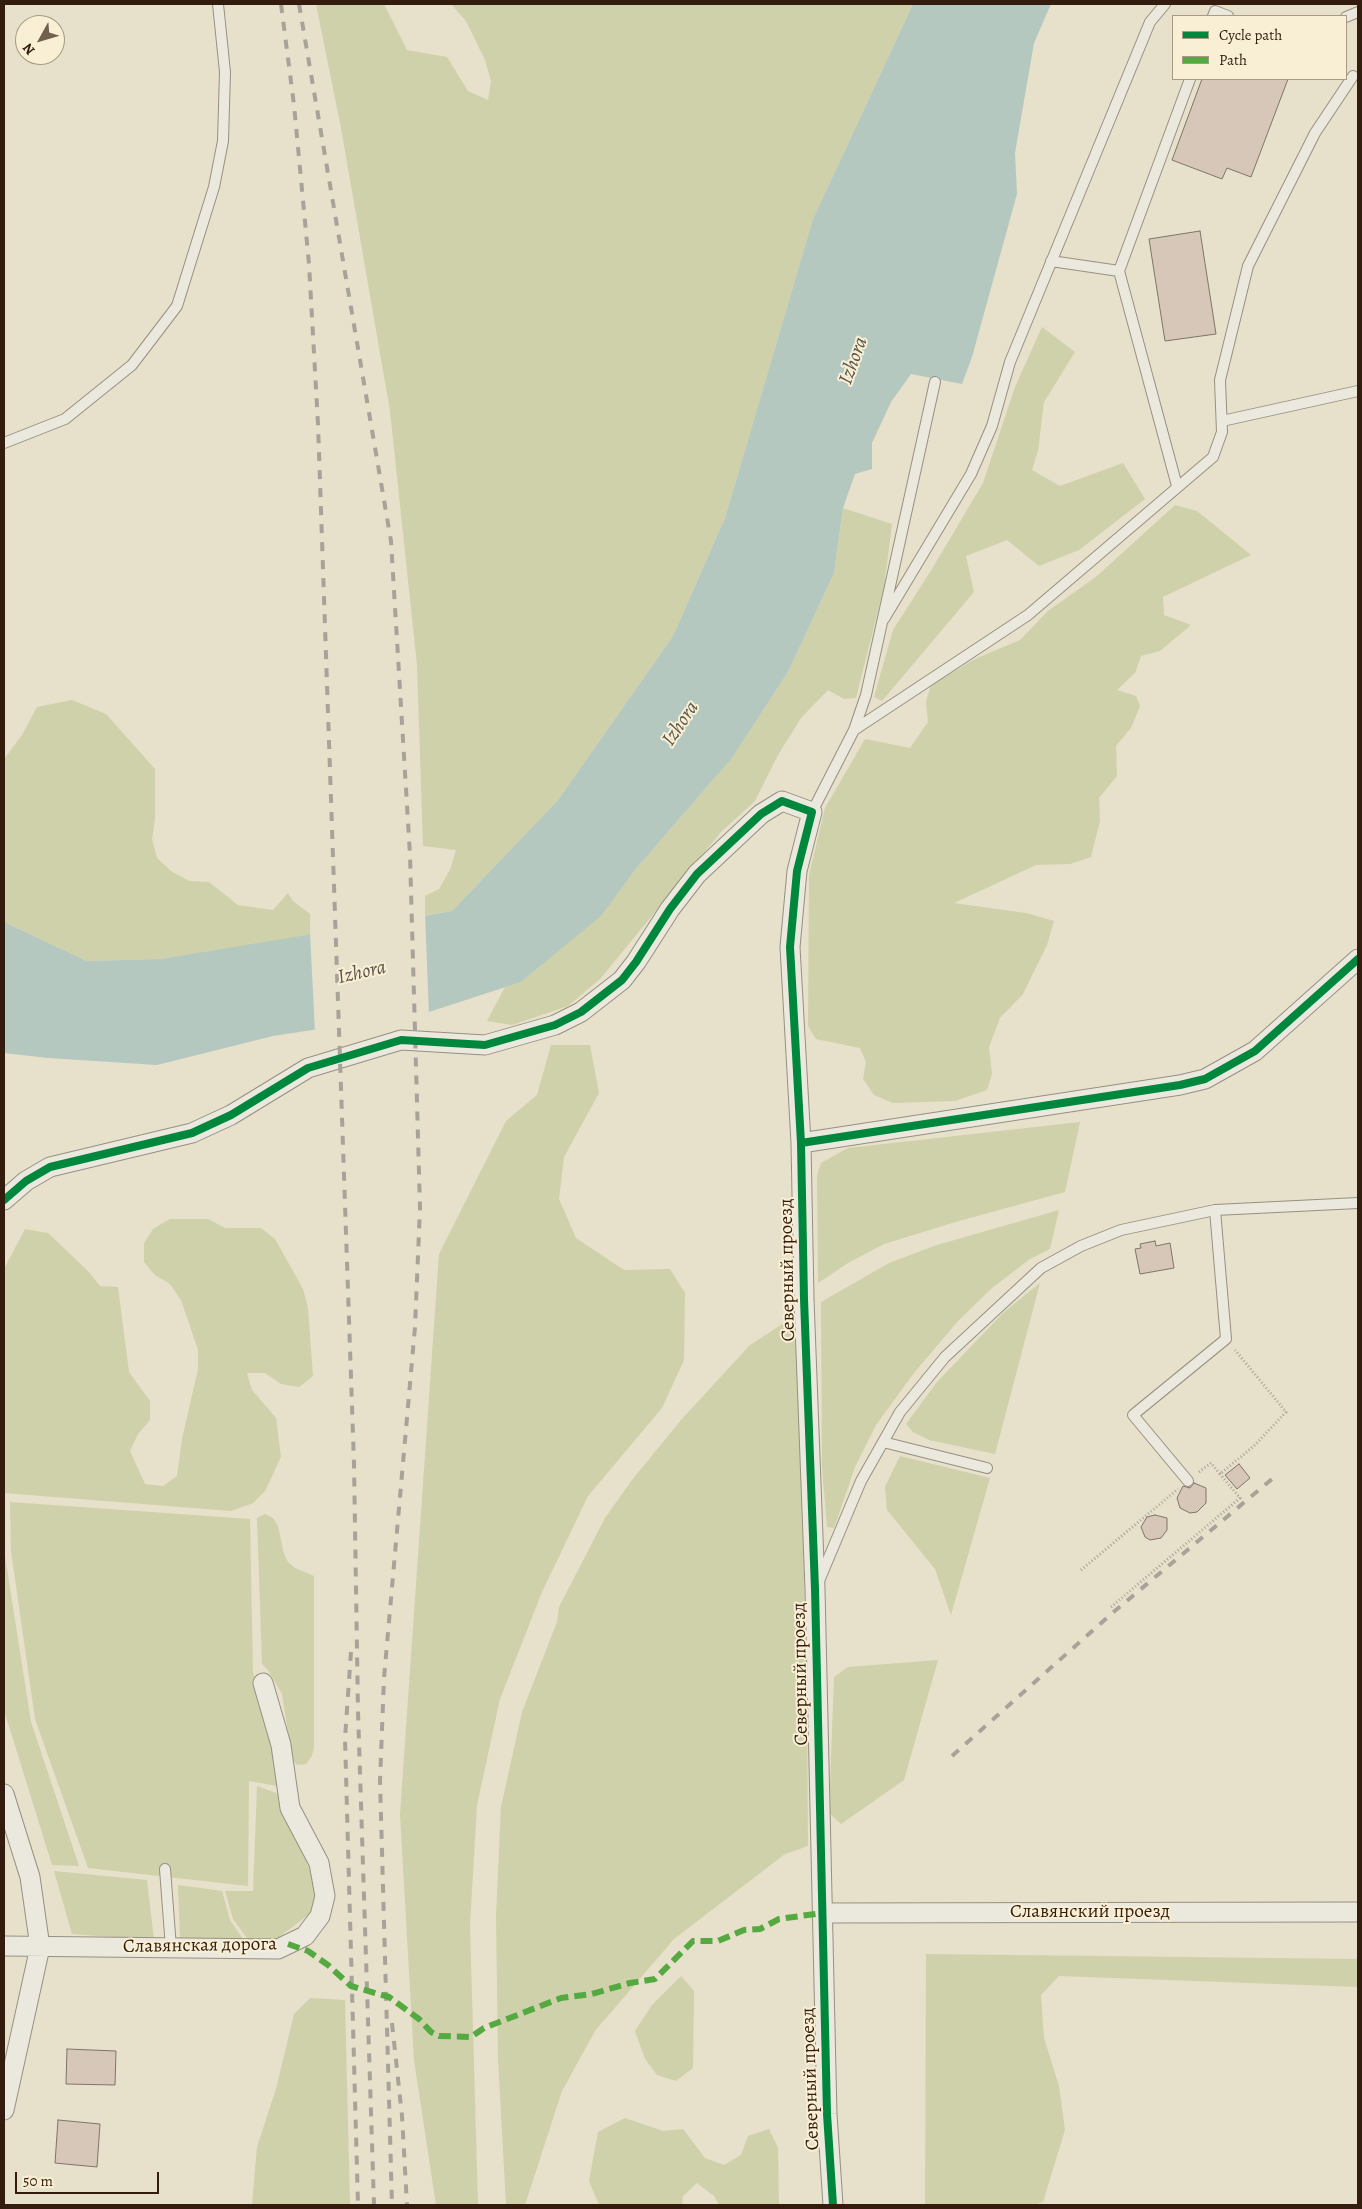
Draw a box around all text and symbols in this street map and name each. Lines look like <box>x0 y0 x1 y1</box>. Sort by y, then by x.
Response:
north arrow <box>15 15 65 65</box>
legend <box>1172 15 1347 80</box>
text: Cycle path <box>1219 25 1282 45</box>
text: N <box>18 39 39 59</box>
text: Path <box>1219 50 1247 70</box>
water label: Izhora <box>834 334 874 388</box>
water label: Izhora <box>657 697 705 751</box>
water label: Izhora <box>336 956 388 990</box>
street label: Северный проезд <box>775 1198 801 1342</box>
street label: Северный проезд <box>788 1602 814 1746</box>
street label: Славянский проезд <box>1010 1901 1170 1923</box>
street label: Славянская дорога <box>123 1933 277 1959</box>
street label: Северный проезд <box>797 2007 825 2151</box>
scale bar <box>18 2162 161 2194</box>
text: 50 m <box>23 2171 53 2191</box>

